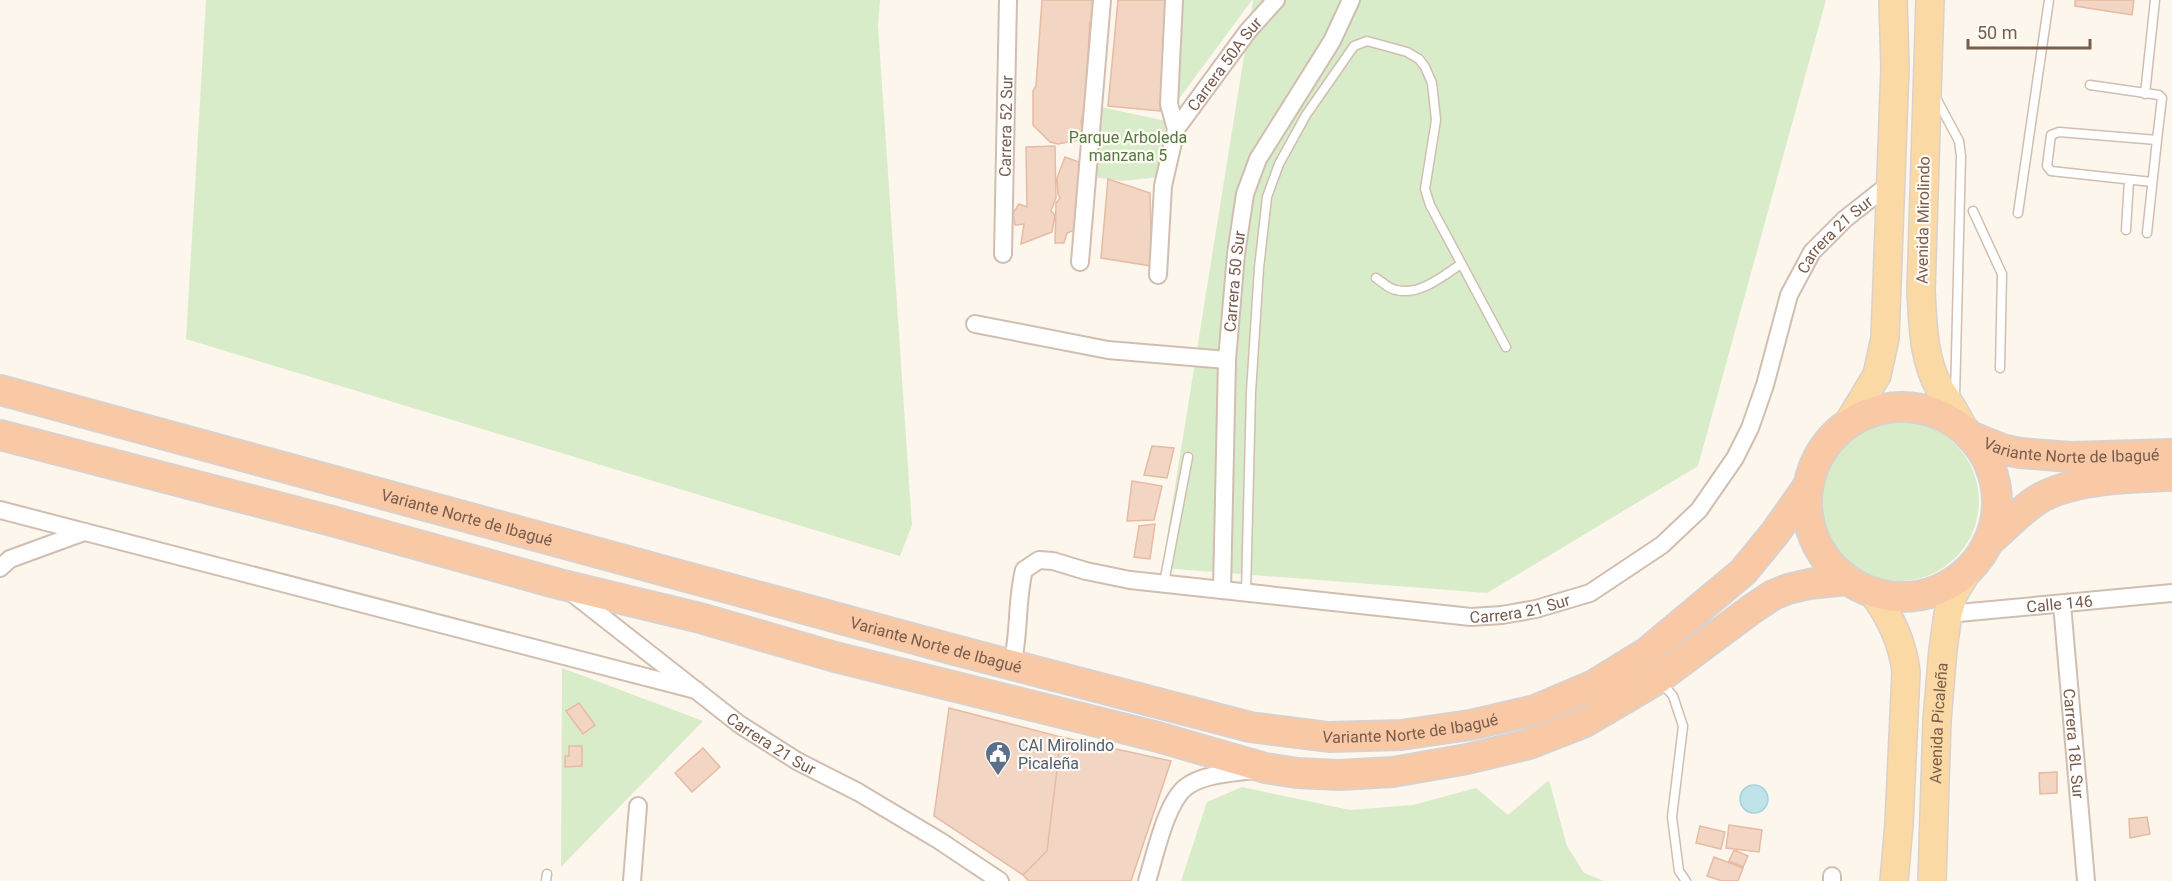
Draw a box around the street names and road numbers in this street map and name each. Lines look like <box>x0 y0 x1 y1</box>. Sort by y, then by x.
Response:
street label: Carrera 50A Sur <box>1183 13 1266 115</box>
street label: Carrera 52 Sur <box>995 74 1016 177</box>
street label: Avenida Mirolindo <box>1912 156 1934 284</box>
street label: Carrera 21 Sur <box>1793 191 1877 277</box>
street label: Carrera 50 Sur <box>1220 229 1249 333</box>
street label: Variante Norte de Ibagué <box>1981 433 2160 467</box>
street label: Variante Norte de Ibagué <box>379 485 555 550</box>
street label: Carrera 21 Sur <box>1469 590 1573 627</box>
street label: Calle 146 <box>2026 591 2093 616</box>
street label: Variante Norte de Ibagué <box>848 612 1024 677</box>
street label: Avenida Picaleña <box>1926 662 1951 784</box>
street label: Carrera 18L Sur <box>2060 688 2088 800</box>
street label: Carrera 21 Sur <box>723 708 820 779</box>
street label: Variante Norte de Ibagué <box>1321 709 1500 747</box>

